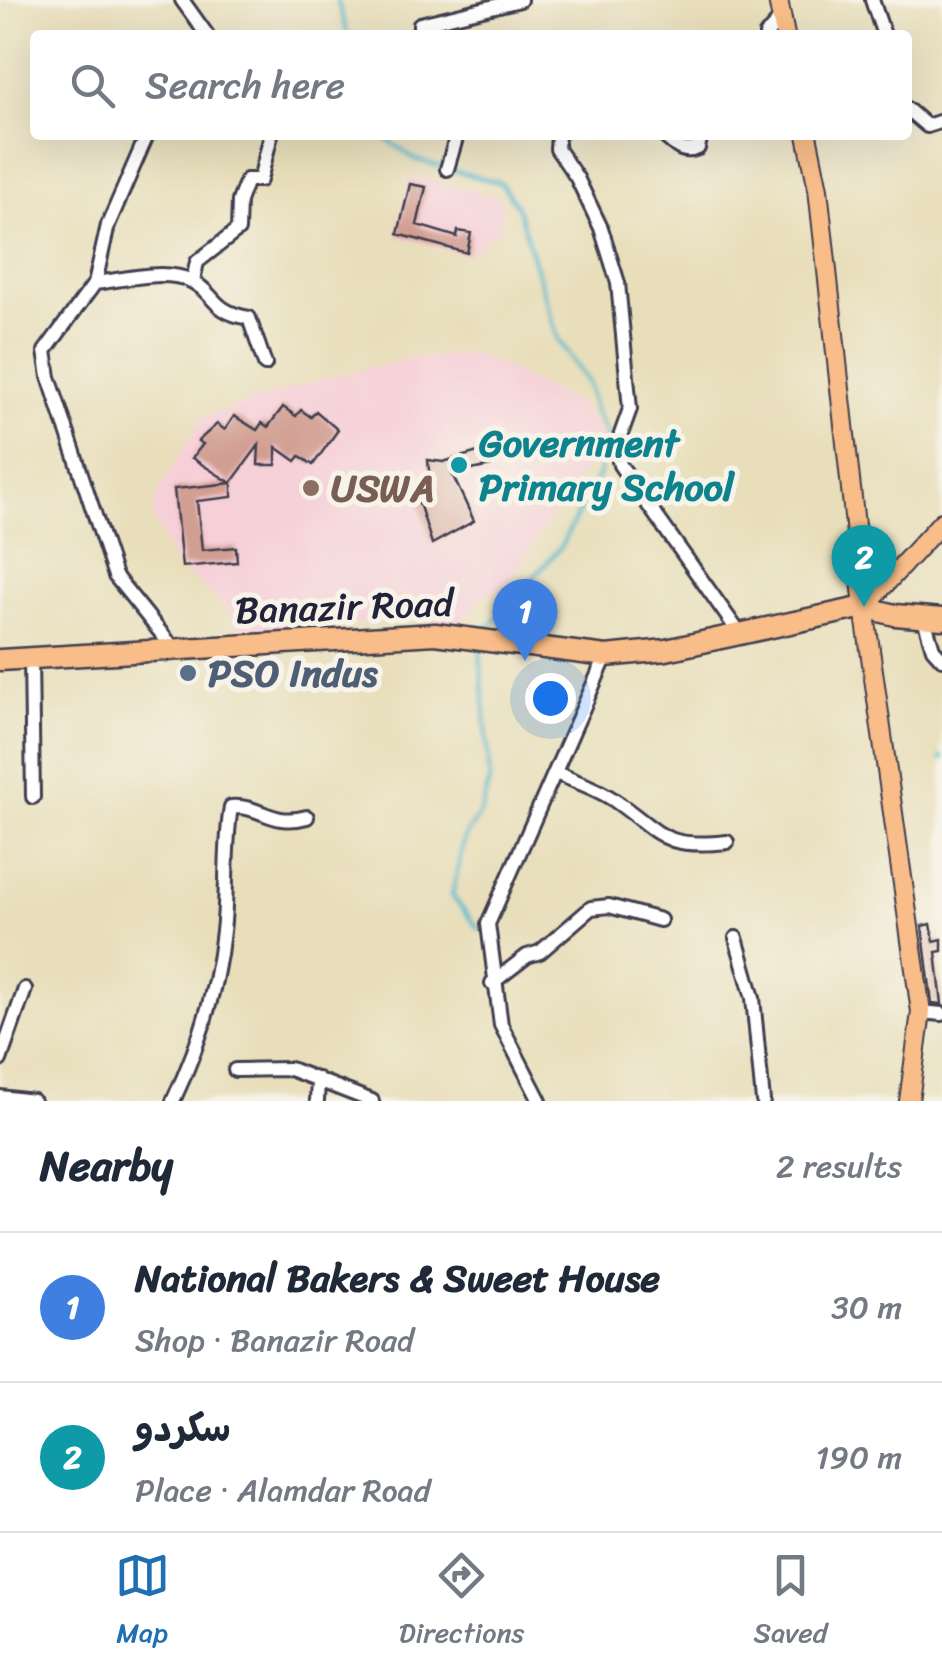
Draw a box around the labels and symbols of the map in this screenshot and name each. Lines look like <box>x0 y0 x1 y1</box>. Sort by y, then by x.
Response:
place label: Government Primary School <box>479 410 736 521</box>
marker: Government Primary School <box>448 454 470 476</box>
place label: USWA <box>331 455 435 522</box>
marker: USWA <box>300 477 322 499</box>
pin: 2 <box>832 524 896 607</box>
street label: Banazir Road <box>234 570 457 644</box>
pin: 1 <box>492 578 558 661</box>
place label: PSO Indus <box>208 640 379 707</box>
marker: PSO Indus <box>177 662 199 684</box>
your location <box>525 673 576 724</box>

